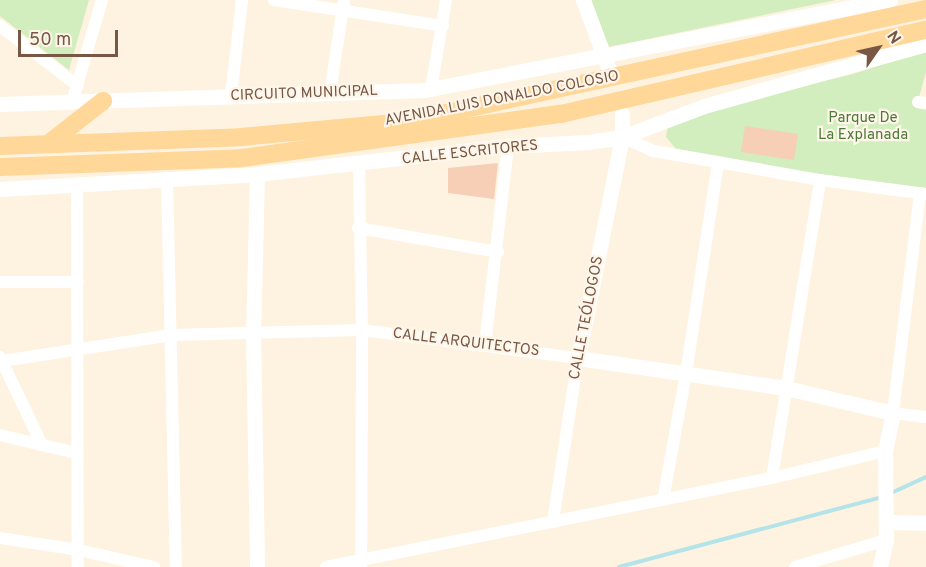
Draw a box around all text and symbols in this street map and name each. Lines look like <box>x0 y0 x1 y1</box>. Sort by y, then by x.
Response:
scale bar <box>21 18 122 56</box>
north arrow <box>848 18 908 78</box>
text: N <box>881 28 904 48</box>
text: 50 m <box>29 29 71 52</box>
street label: AVENIDA LUIS DONALDO COLOSIO <box>383 67 621 131</box>
street label: CIRCUITO MUNICIPAL <box>230 82 378 106</box>
park label: Parque De La Explanada <box>818 109 908 144</box>
street label: CALLE ESCRITORES <box>401 137 539 169</box>
street label: CALLE TEÓLOGOS <box>566 254 608 382</box>
street label: CALLE ARQUITECTOS <box>391 325 541 361</box>

